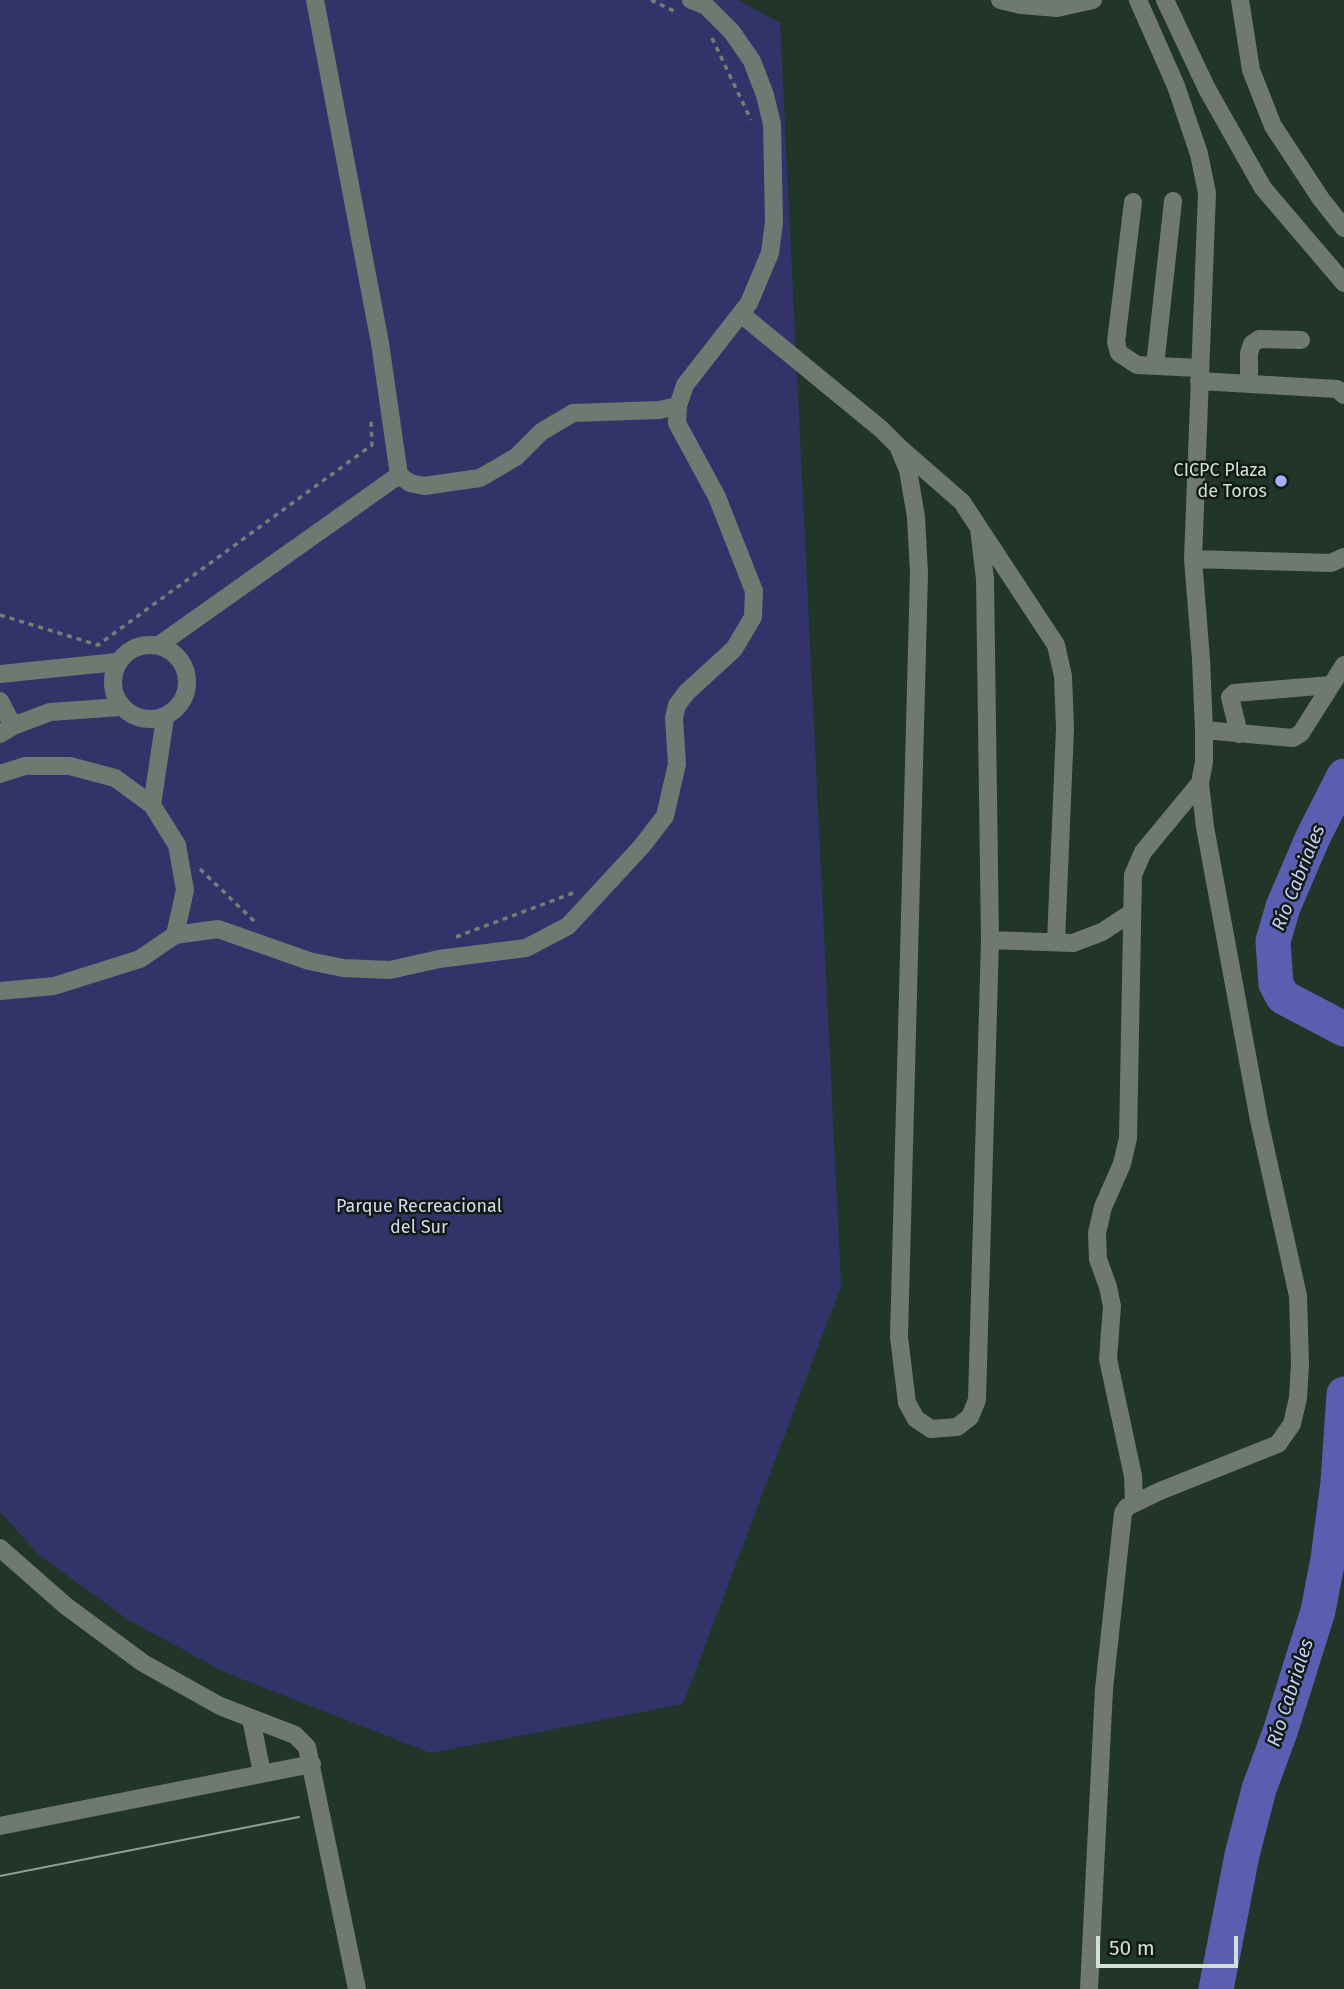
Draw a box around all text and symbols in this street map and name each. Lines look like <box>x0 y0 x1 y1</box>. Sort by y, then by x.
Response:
place label: CICPC Plaza de Toros <box>1174 460 1267 503</box>
marker: CICPC Plaza de Toros <box>1273 473 1289 489</box>
water label: Río Cabriales <box>1267 822 1331 934</box>
park label: Parque Recreacional del Sur <box>336 1196 502 1238</box>
water label: Río Cabriales <box>1263 1636 1319 1750</box>
scale bar <box>1099 1923 1241 1967</box>
text: 50 m <box>1109 1935 1155 1961</box>

